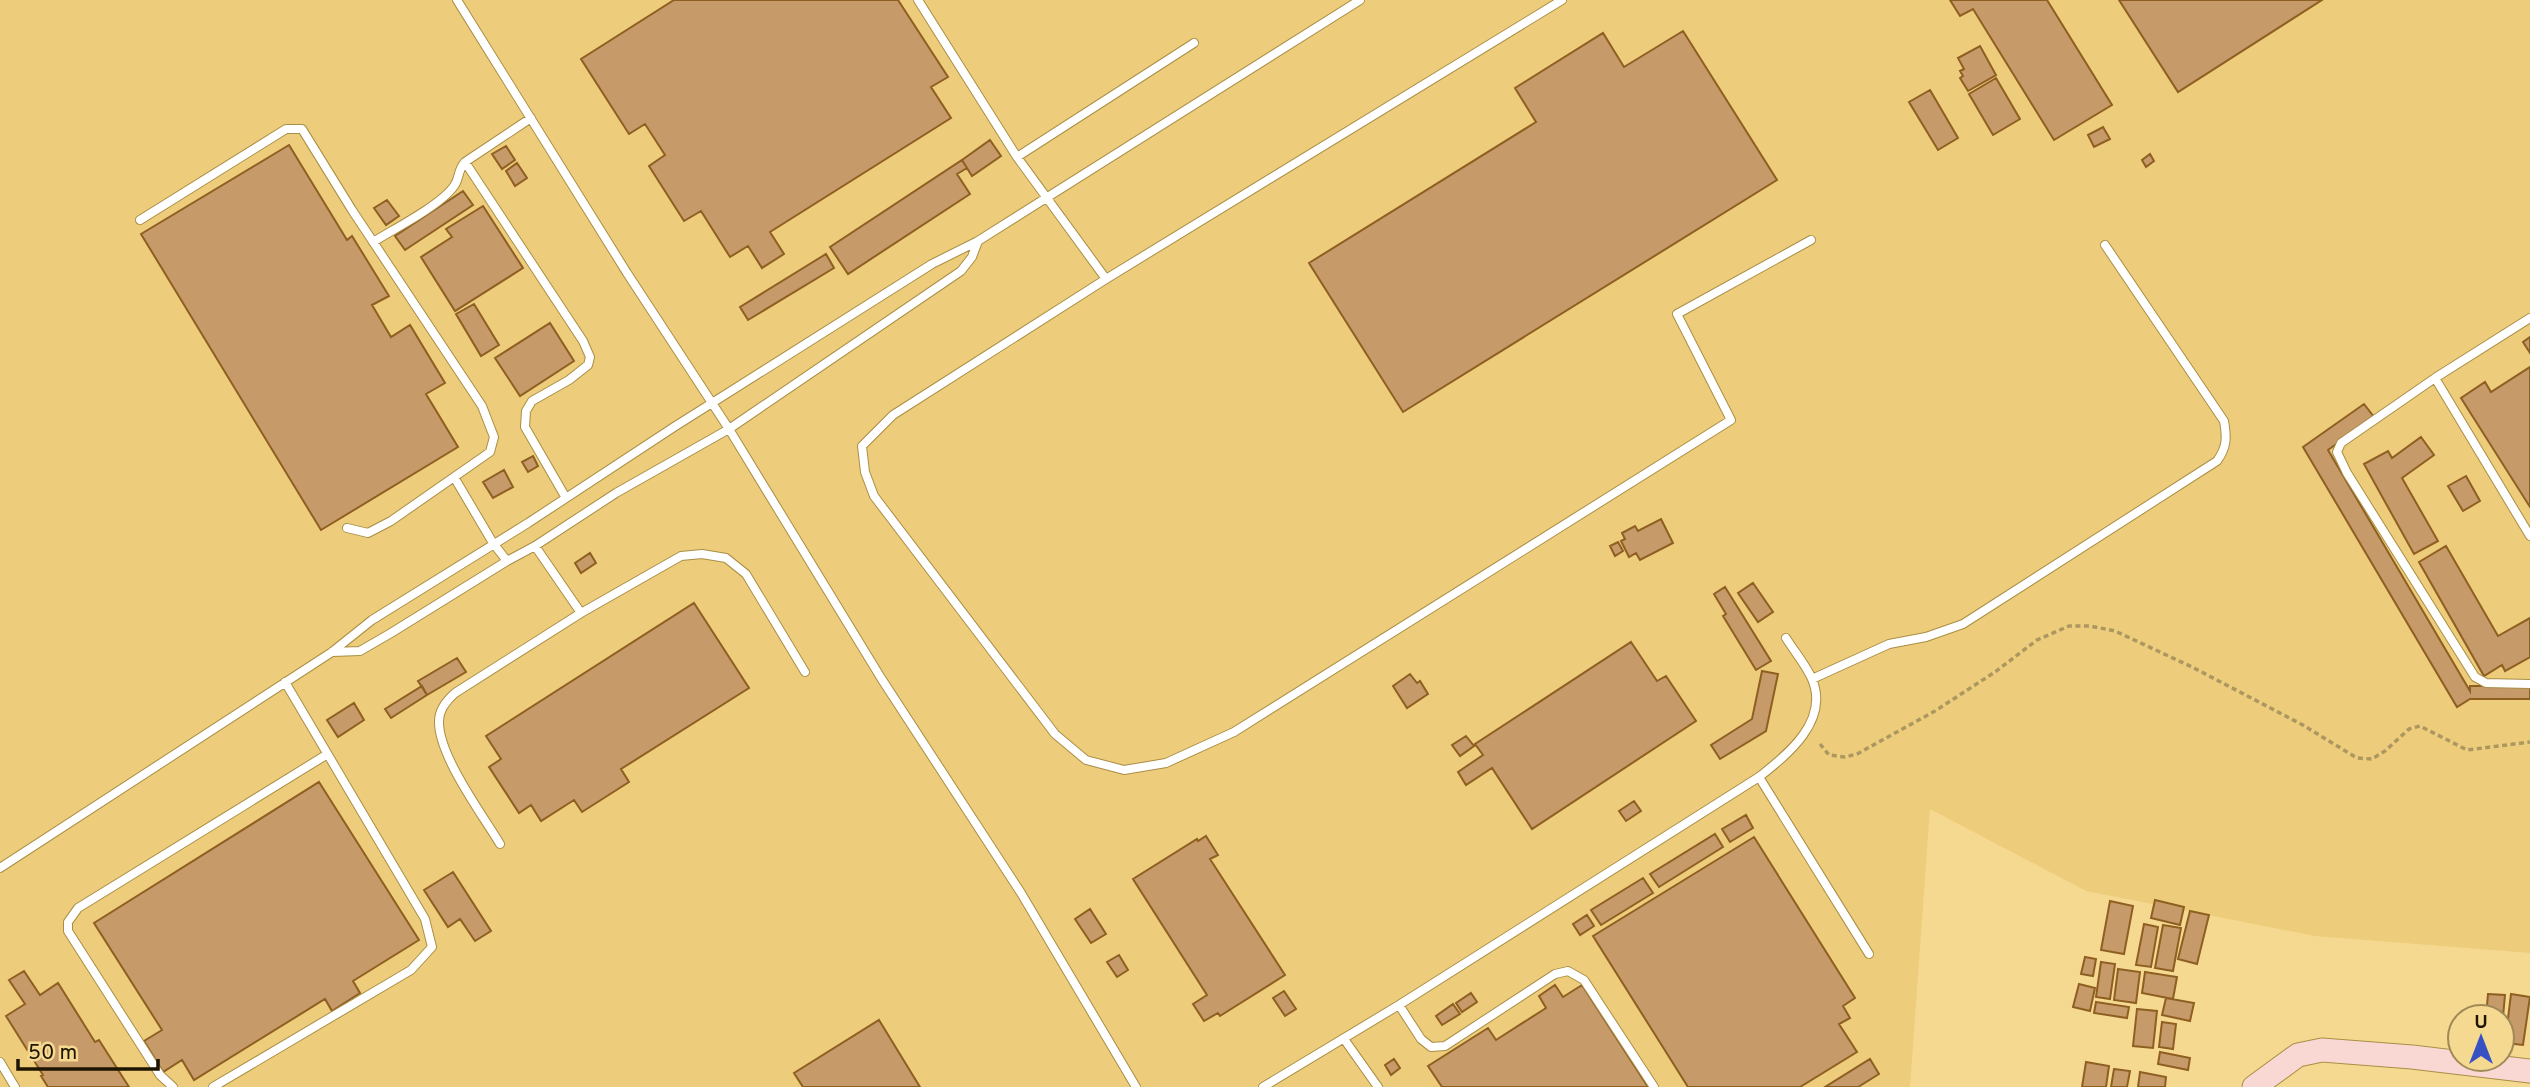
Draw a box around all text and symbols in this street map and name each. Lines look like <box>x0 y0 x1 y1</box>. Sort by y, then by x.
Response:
north arrow <box>2446 1003 2516 1073</box>
text: U <box>2474 1011 2488 1035</box>
scale bar <box>18 1028 158 1072</box>
text: 50 m <box>28 1040 77 1067</box>

